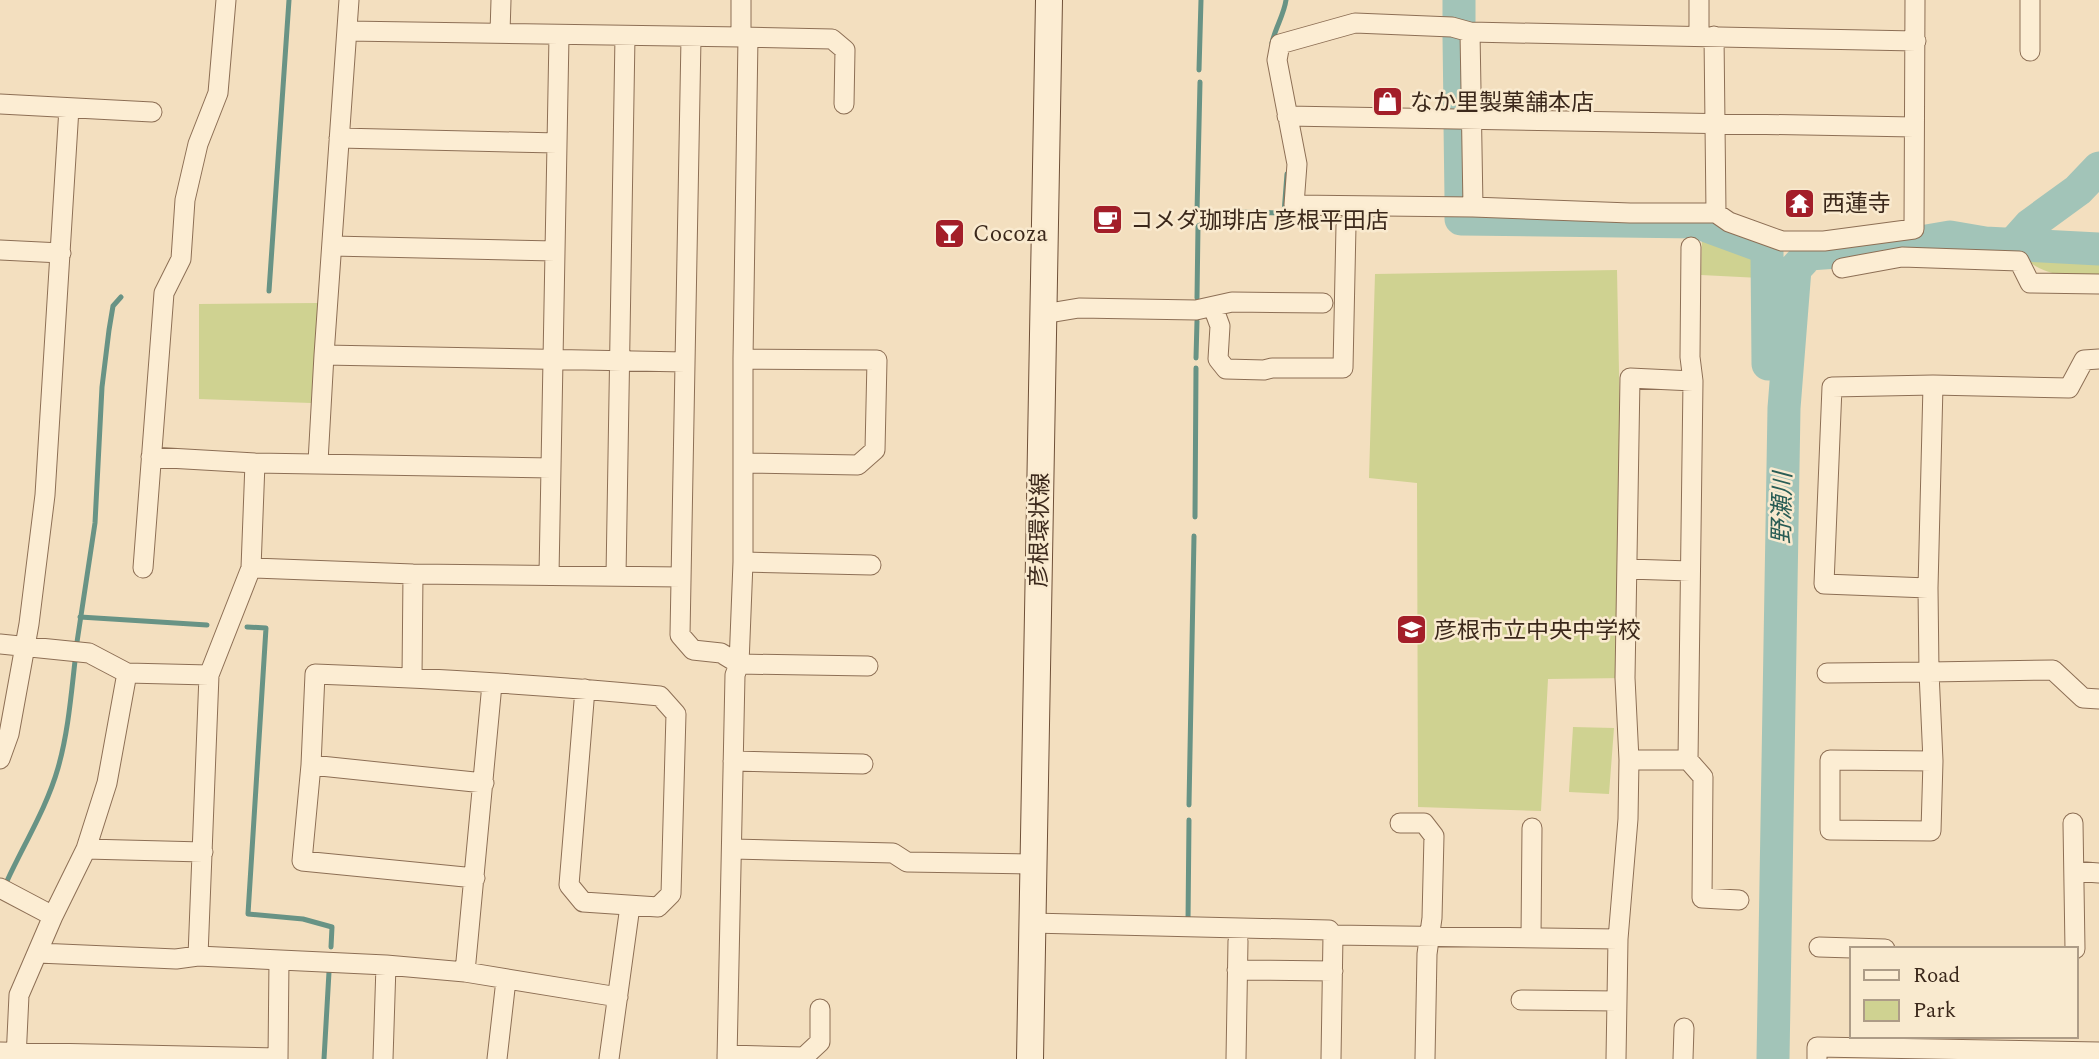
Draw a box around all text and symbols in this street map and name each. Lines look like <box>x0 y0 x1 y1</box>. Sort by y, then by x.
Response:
shop icon: なか里製菓舗本店 <box>1370 85 1404 119</box>
place label: なか里製菓舗本店 <box>1410 86 1594 121</box>
temple icon: 西蓮寺 <box>1782 186 1816 220</box>
place label: 西蓮寺 <box>1822 187 1891 222</box>
cafe icon: コメダ珈琲店 彦根平田店 <box>1090 203 1124 237</box>
place label: コメダ珈琲店 彦根平田店 <box>1130 204 1389 239</box>
bar icon: Cocoza <box>933 216 967 250</box>
place label: Cocoza <box>973 217 1048 252</box>
water label: 野瀬川 <box>1764 469 1802 544</box>
street label: 彦根環状線 <box>1022 472 1059 588</box>
school or university icon: 彦根市立中央中学校 <box>1394 613 1428 647</box>
place label: 彦根市立中央中学校 <box>1434 614 1641 649</box>
legend <box>1850 947 2078 1038</box>
text: Road <box>1913 960 1960 992</box>
text: Park <box>1913 995 1957 1027</box>

